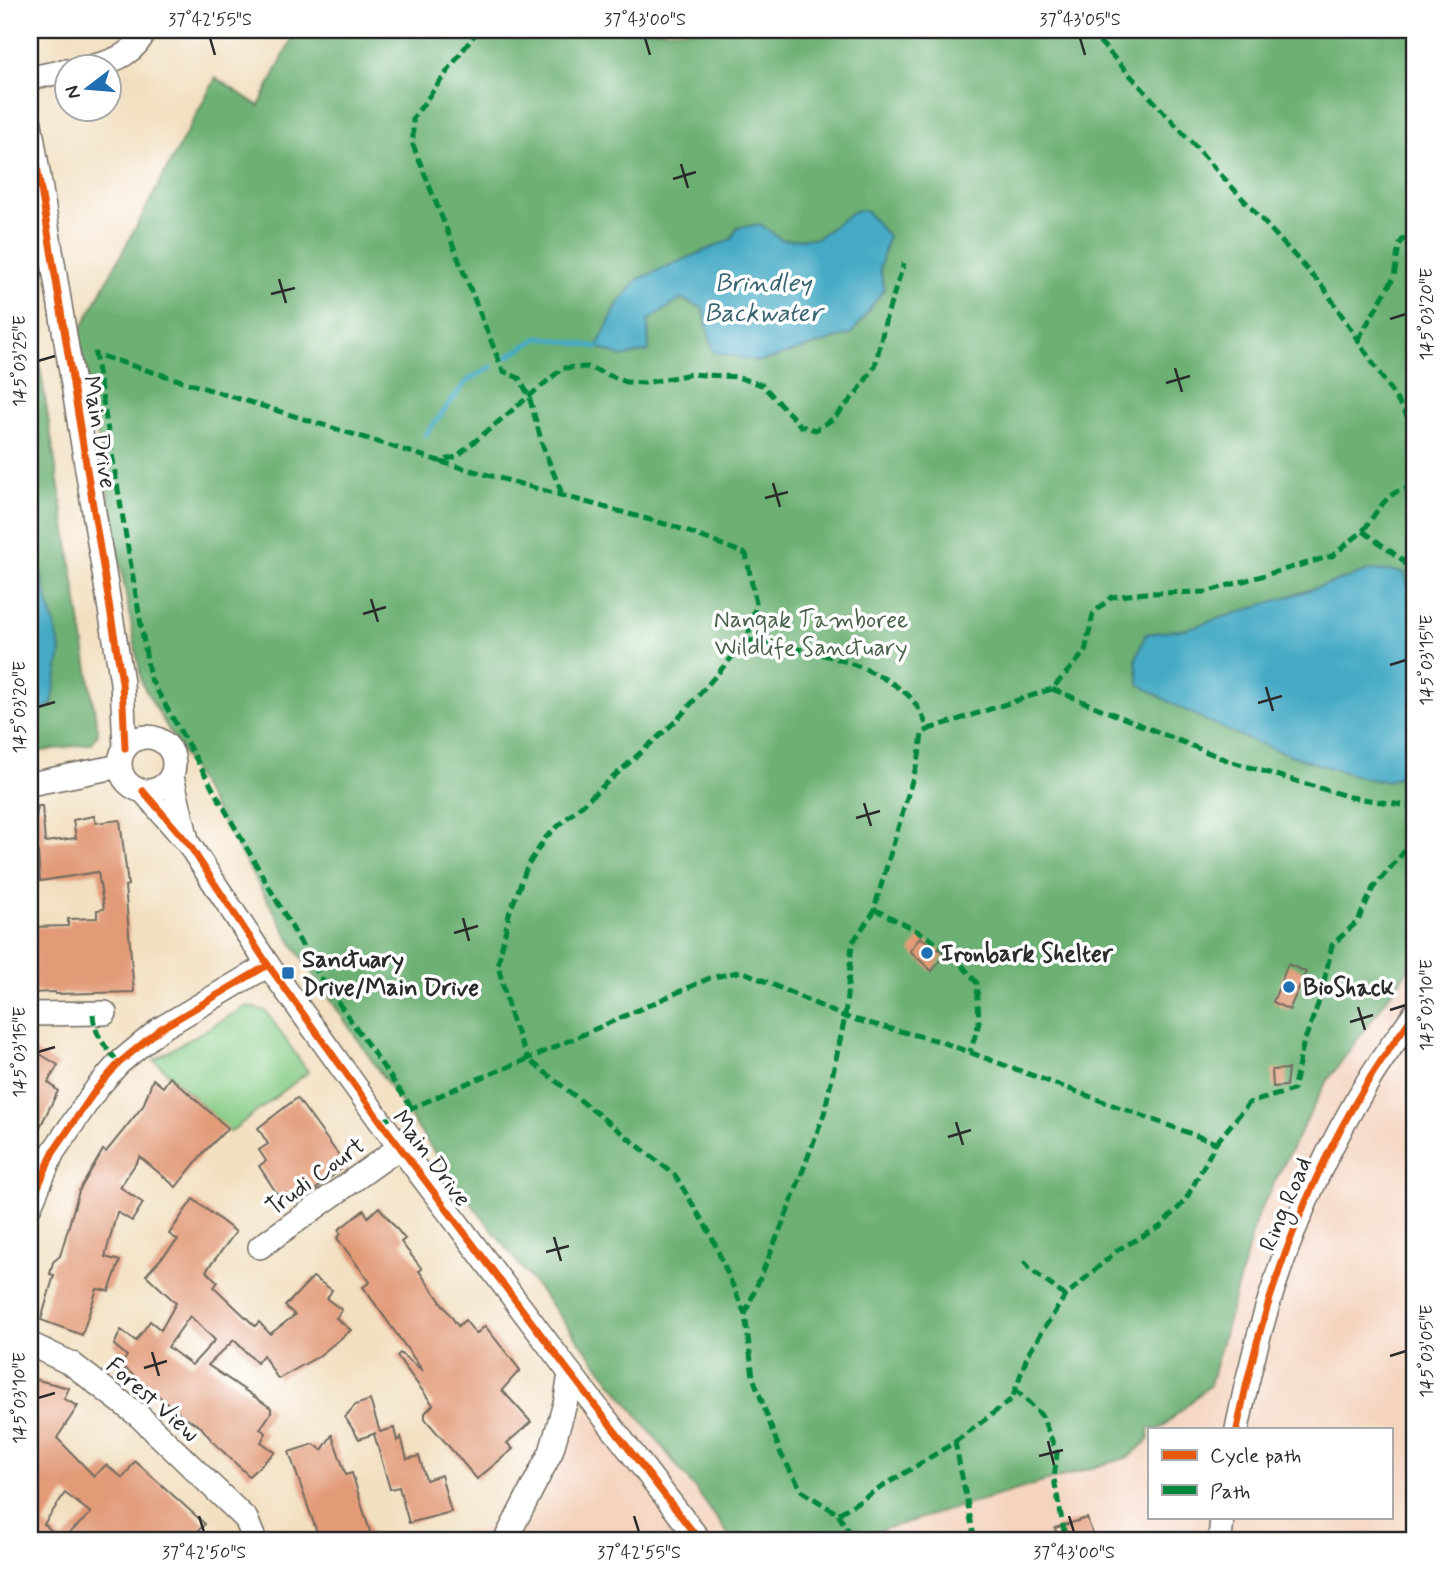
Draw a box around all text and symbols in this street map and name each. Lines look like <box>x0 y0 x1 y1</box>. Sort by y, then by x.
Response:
text: 37°42'55"S <box>168 8 252 32</box>
text: 37°43'00"S <box>604 8 686 32</box>
text: 37°43'05"S <box>1039 8 1121 32</box>
north arrow <box>52 52 122 122</box>
text: N <box>59 83 87 102</box>
water label: Brindley Backwater <box>704 267 826 331</box>
text: 145°03'20"E <box>1415 268 1439 360</box>
text: 145°03'25"E <box>8 315 32 407</box>
street label: Main Drive <box>74 374 123 491</box>
park label: Nangak Tamboree Wildlife Sanctuary <box>714 605 908 664</box>
text: 145°03'15"E <box>1415 614 1439 706</box>
text: 145°03'20"E <box>8 661 32 753</box>
place label: Ironbark Shelter <box>941 939 1114 970</box>
place label: Sanctuary Drive/Main Drive <box>302 945 479 1004</box>
marker: Ironbark Shelter <box>919 945 935 961</box>
text: 145°03'10"E <box>1415 959 1439 1051</box>
marker: Sanctuary Drive/Main Drive <box>280 965 296 981</box>
place label: BioShack <box>1303 973 1395 1004</box>
marker: BioShack <box>1281 979 1297 995</box>
text: 145°03'15"E <box>8 1006 32 1098</box>
street label: Main Drive <box>384 1104 477 1214</box>
street label: Trudi Court <box>260 1131 372 1224</box>
street label: Ring Road <box>1253 1153 1322 1257</box>
text: 145°03'05"E <box>1415 1304 1439 1398</box>
street label: Forest View <box>99 1351 205 1449</box>
text: 145°03'10"E <box>8 1352 32 1444</box>
legend <box>1148 1428 1392 1518</box>
text: Cycle path <box>1210 1442 1301 1470</box>
text: Path <box>1210 1478 1250 1506</box>
text: 37°42'50"S <box>162 1541 246 1565</box>
text: 37°42'55"S <box>597 1541 681 1565</box>
text: 37°43'00"S <box>1033 1541 1115 1565</box>

